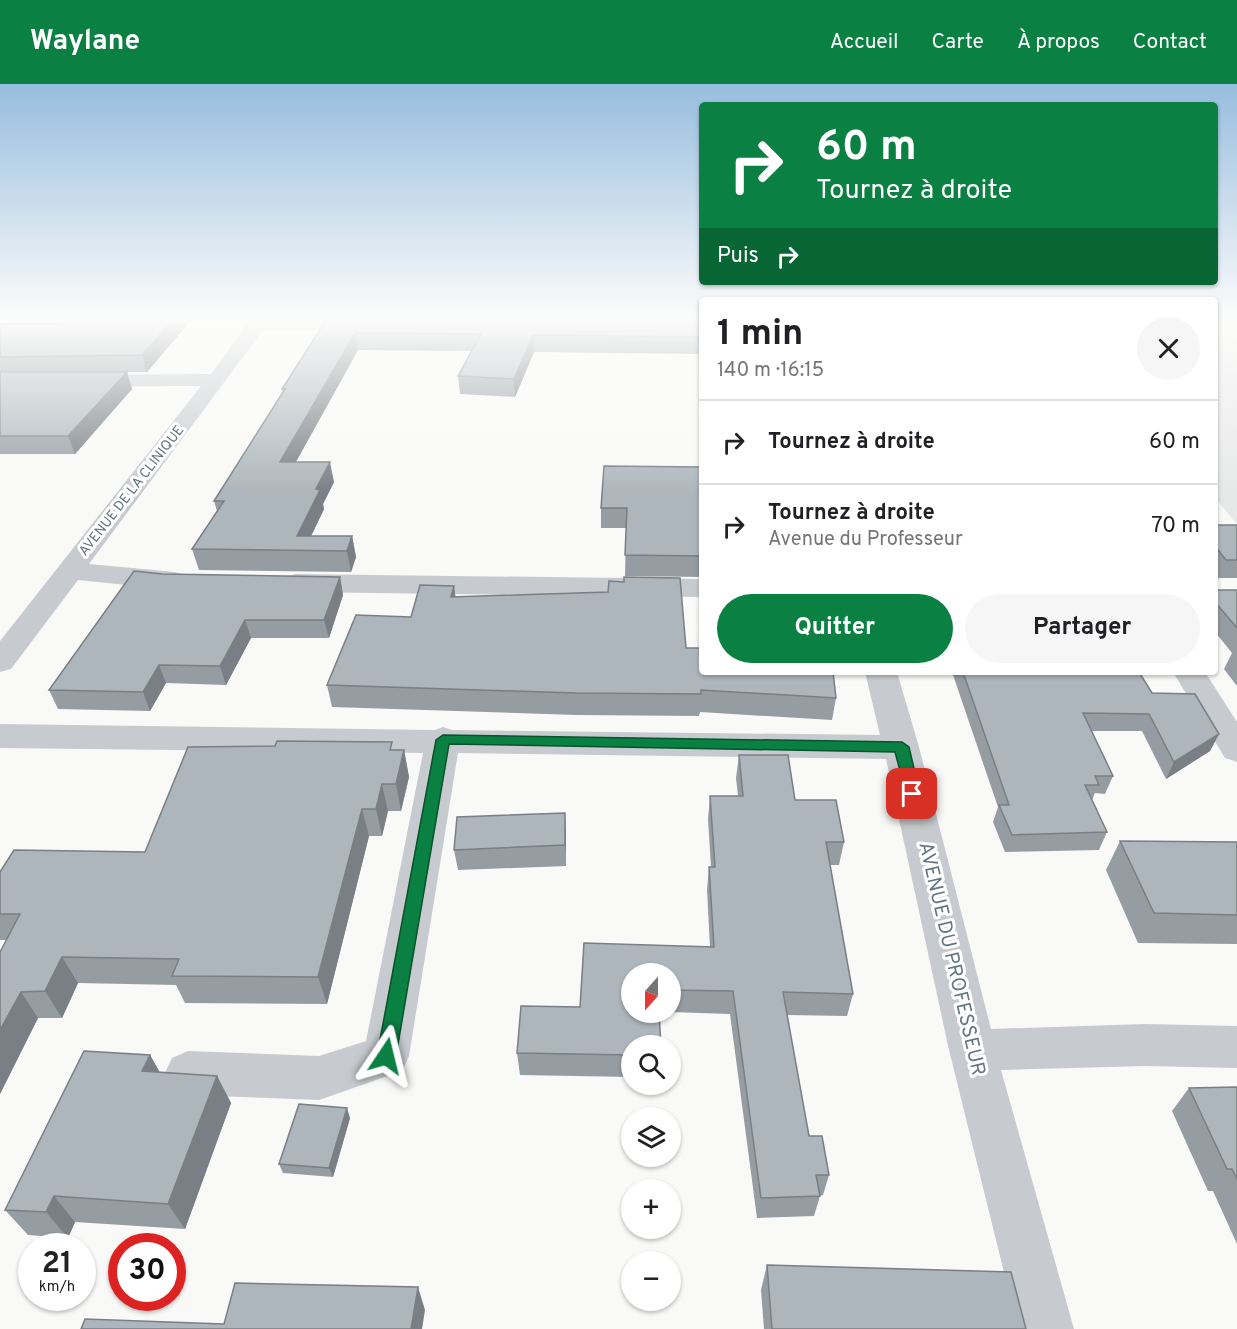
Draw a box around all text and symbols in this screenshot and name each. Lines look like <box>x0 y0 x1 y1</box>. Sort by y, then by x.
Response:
text: Waylane <box>30 24 140 60</box>
text: Accueil <box>830 29 899 56</box>
text: Carte <box>932 29 984 56</box>
text: À propos <box>1017 29 1100 56</box>
text: Contact <box>1133 29 1207 56</box>
text: 60 m <box>816 122 917 175</box>
icon: right <box>717 126 795 204</box>
text: Tournez à droite <box>816 174 1012 208</box>
icon: right <box>771 240 804 273</box>
text: Puis <box>717 243 759 270</box>
text: 1 min <box>717 312 803 358</box>
button: close <box>1137 317 1200 380</box>
text: 140 m · 16:15 <box>717 358 824 384</box>
street label: AVENUE DE LA CLINIQUE <box>76 422 188 560</box>
icon: right <box>717 426 750 459</box>
text: Tournez à droite <box>768 429 935 456</box>
text: 60 m <box>1149 429 1200 456</box>
text: Tournez à droite <box>768 500 935 527</box>
icon: right <box>717 510 750 543</box>
text: 70 m <box>1151 513 1200 540</box>
text: Avenue du Professeur <box>768 527 963 553</box>
button: Quitter <box>717 594 953 663</box>
button: Partager <box>965 594 1200 663</box>
pin <box>886 768 937 819</box>
icon: arrive <box>895 777 928 810</box>
street label: AVENUE DU PROFESSEUR <box>911 839 991 1079</box>
north arrow <box>621 963 681 1023</box>
map controls <box>621 963 681 1311</box>
position arrow <box>354 1024 418 1088</box>
button: search <box>621 1035 681 1095</box>
button: layers <box>621 1107 681 1167</box>
button: + <box>621 1179 681 1239</box>
speed limit sign: 30 <box>108 1233 186 1311</box>
text: 21 <box>42 1246 72 1283</box>
button: − <box>621 1251 681 1311</box>
text: km/h <box>39 1278 75 1297</box>

